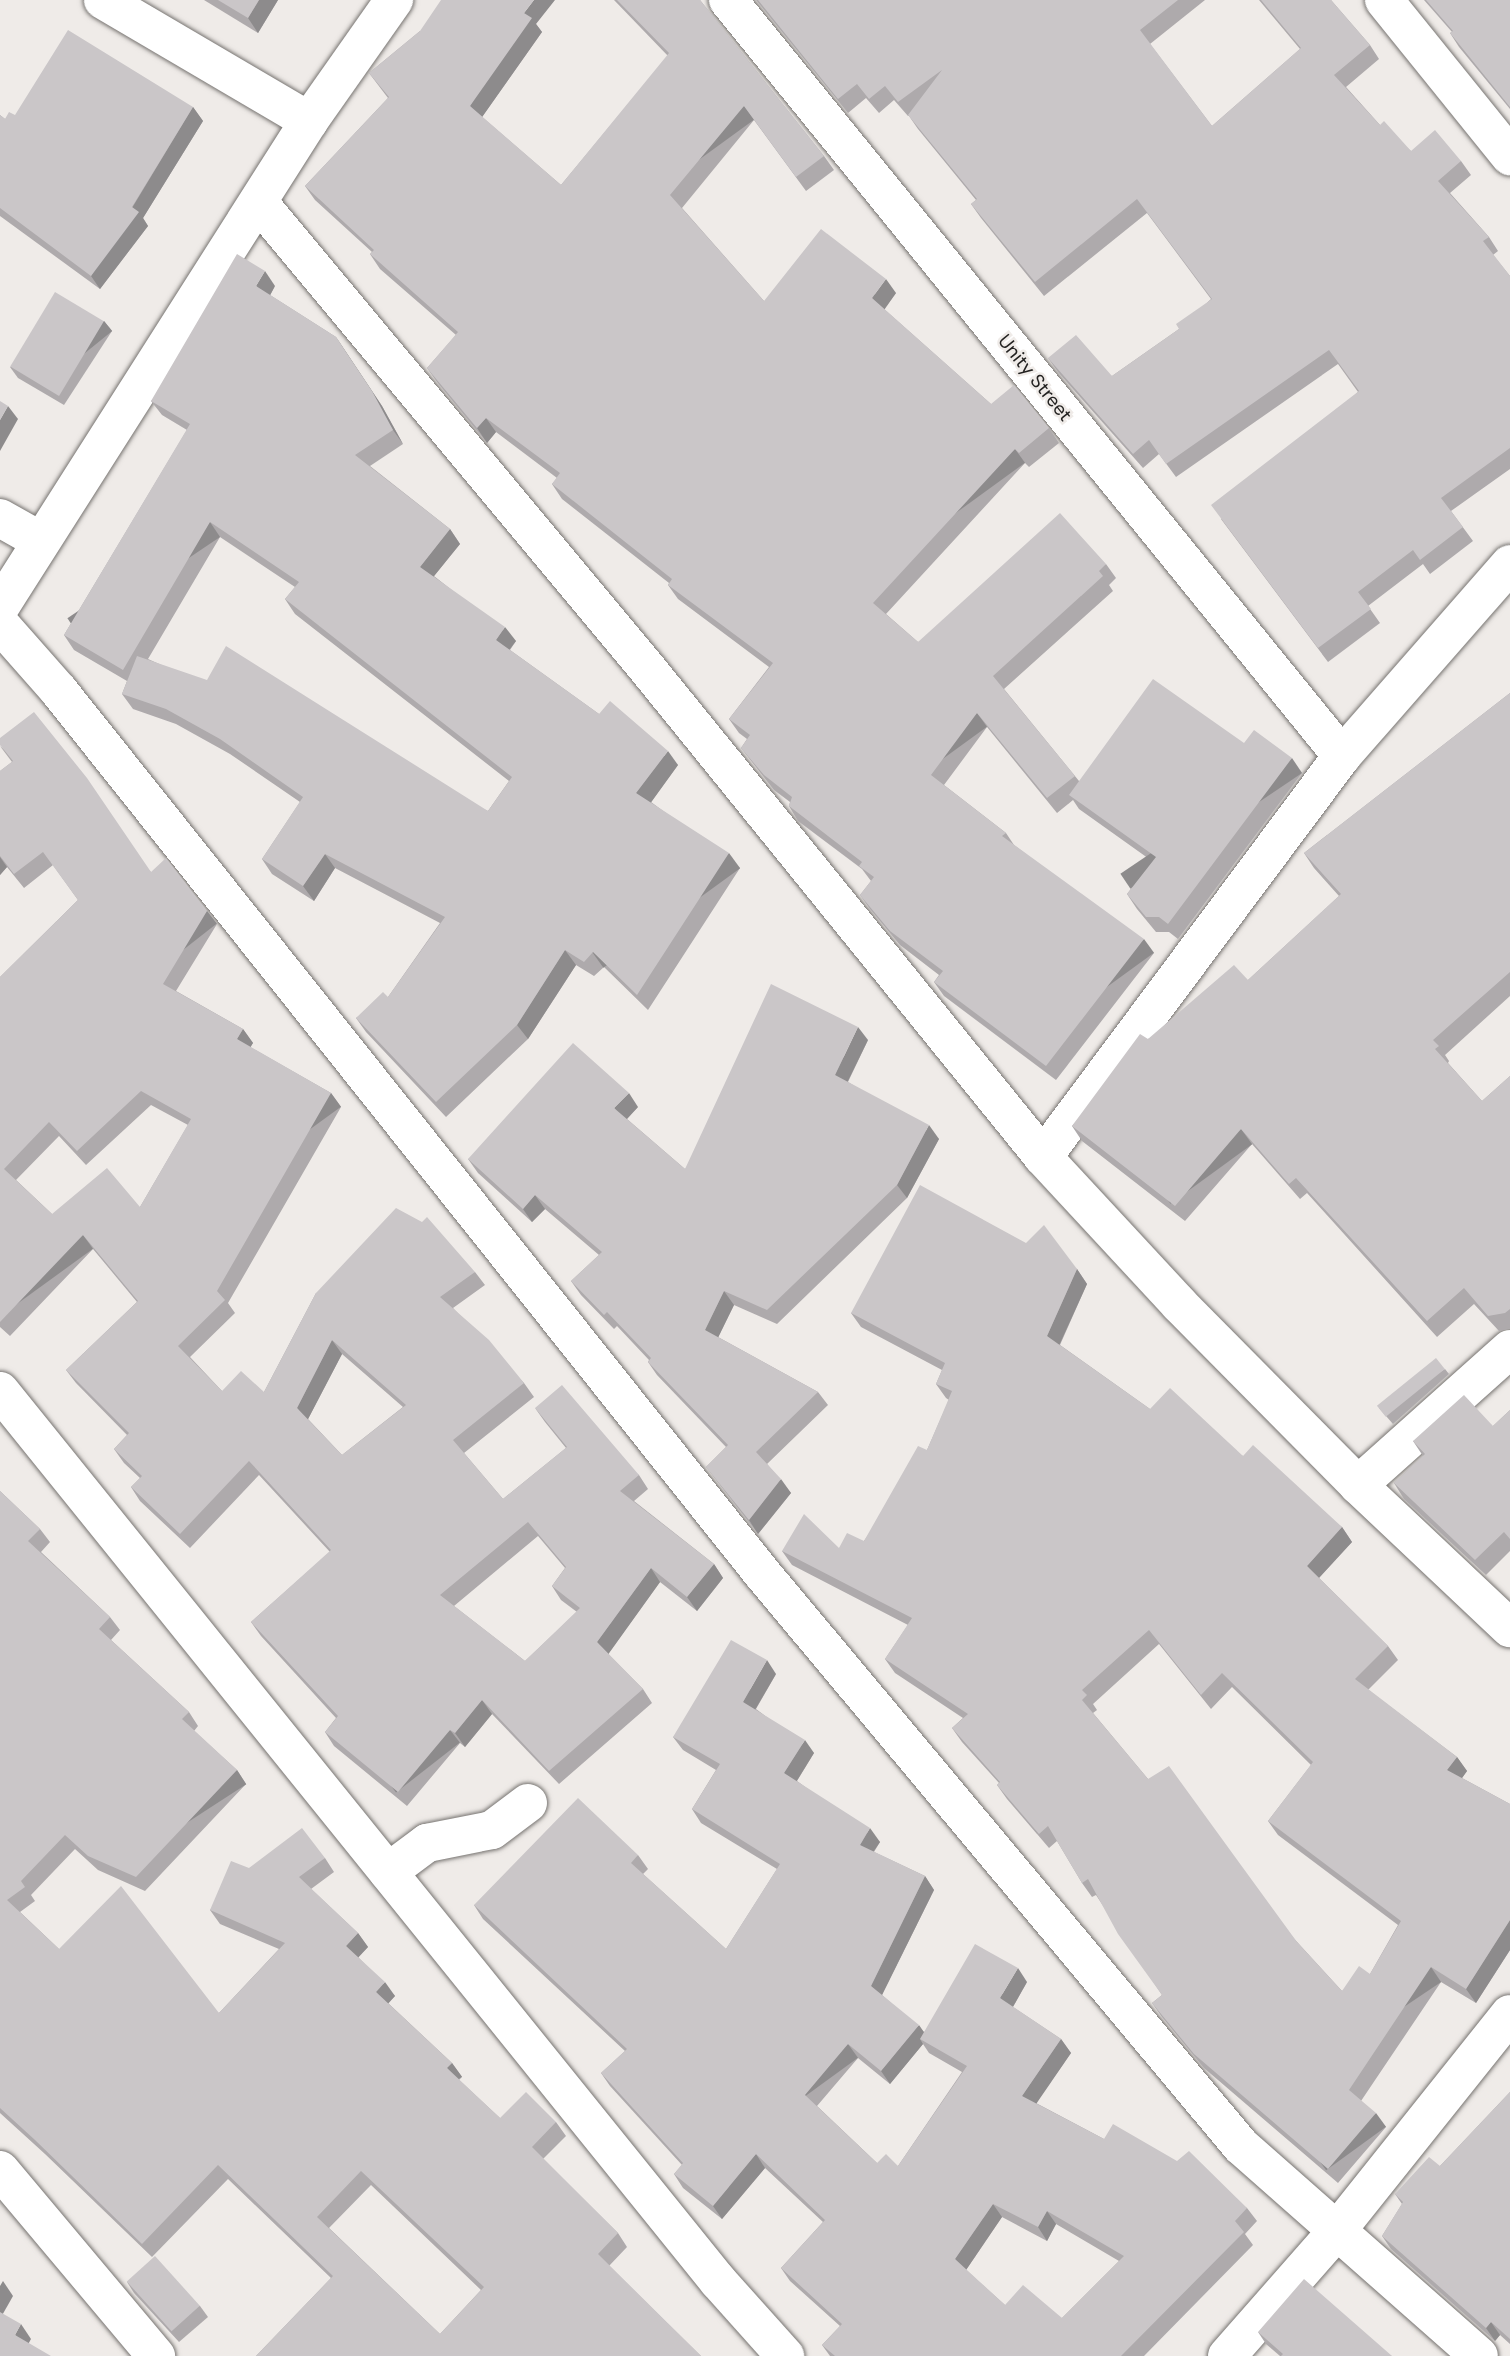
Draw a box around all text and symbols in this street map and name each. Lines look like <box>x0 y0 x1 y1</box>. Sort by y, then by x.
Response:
street label: Unity Street <box>993 330 1077 426</box>

